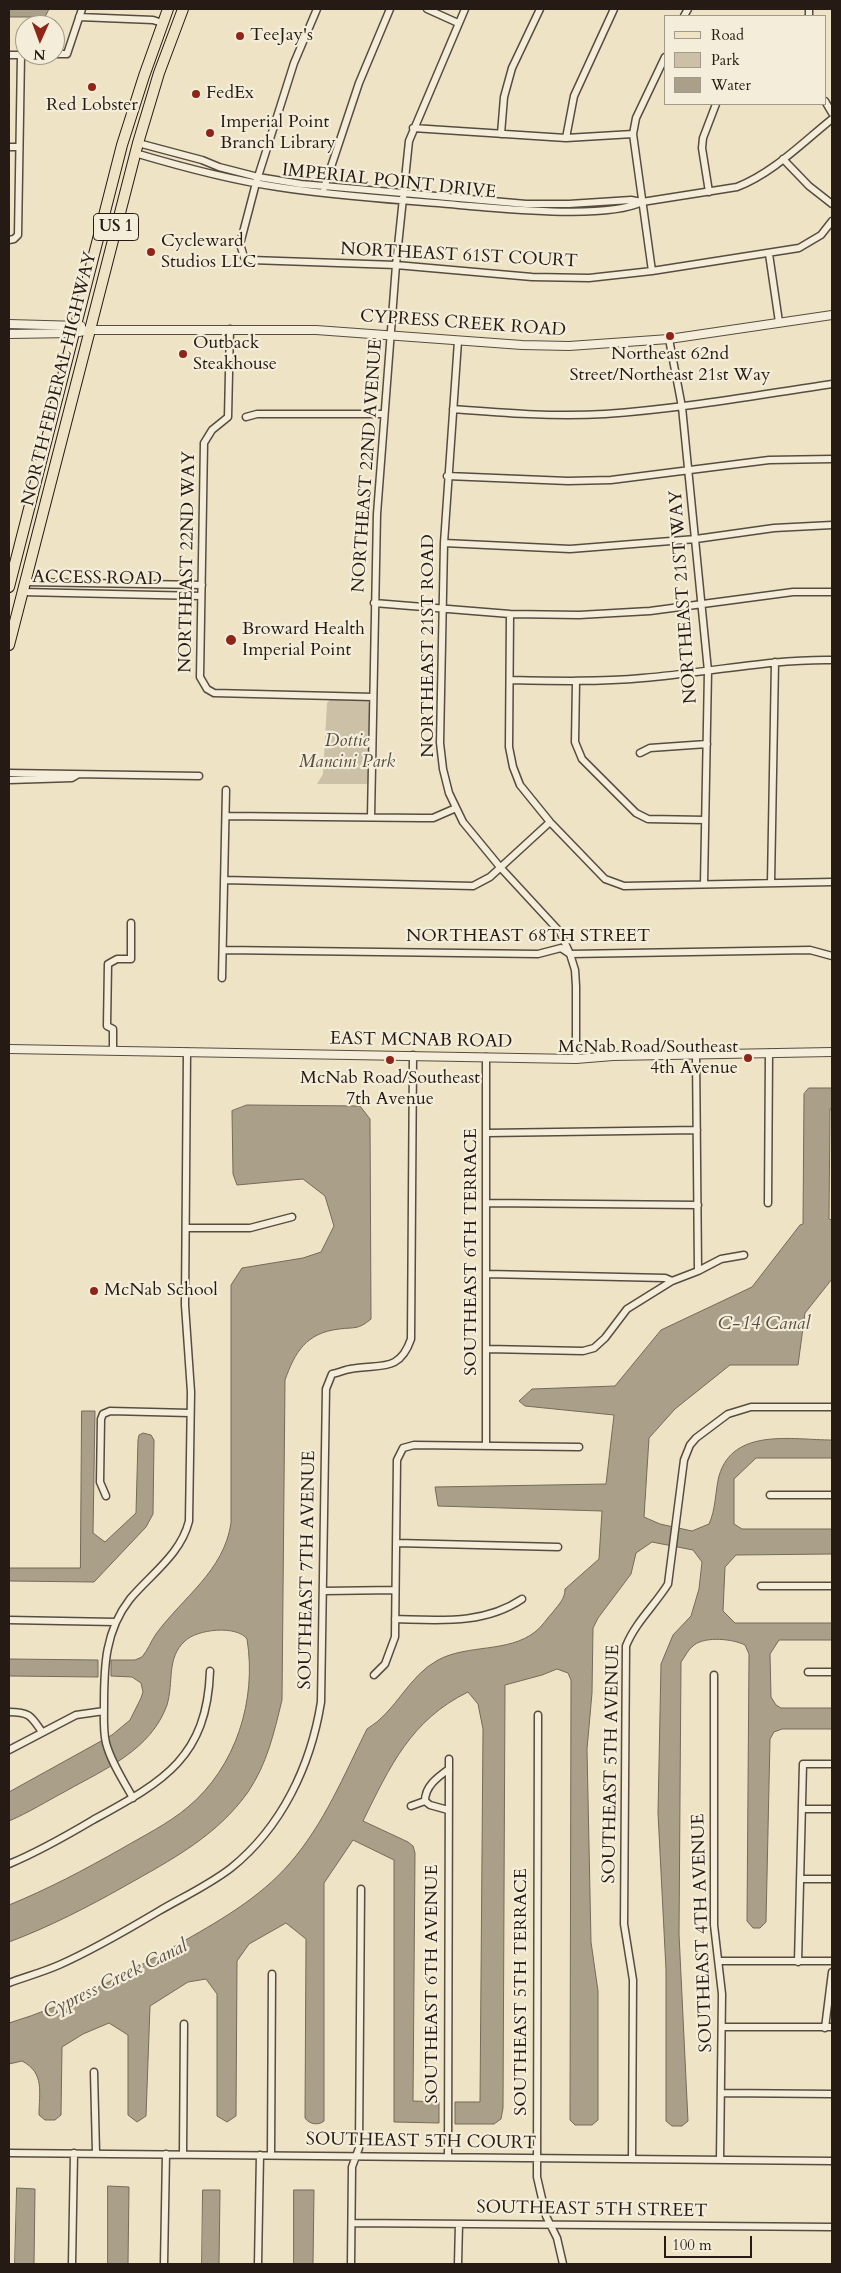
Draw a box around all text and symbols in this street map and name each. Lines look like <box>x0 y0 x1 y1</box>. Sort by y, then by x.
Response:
north arrow <box>15 15 65 65</box>
legend <box>664 15 826 105</box>
place label: TeeJay's <box>250 25 313 47</box>
text: Road <box>711 25 744 45</box>
marker: TeeJay's <box>234 30 246 42</box>
text: N <box>33 45 46 64</box>
text: Park <box>711 50 740 70</box>
text: Water <box>711 75 751 95</box>
marker: Red Lobster <box>86 81 98 93</box>
place label: FedEx <box>206 83 254 105</box>
marker: FedEx <box>190 88 202 100</box>
place label: Red Lobster <box>46 95 138 117</box>
place label: Imperial Point Branch Library <box>220 112 336 154</box>
marker: Imperial Point Branch Library <box>204 127 216 139</box>
street label: IMPERIAL POINT DRIVE <box>281 160 497 204</box>
road number: US 1 <box>94 213 138 240</box>
place label: Cycleward Studios LLC <box>161 231 256 274</box>
street label: NORTHEAST 61ST COURT <box>340 239 578 273</box>
marker: Cycleward Studios LLC <box>145 246 157 258</box>
street label: NORTH FEDERAL HIGHWAY <box>18 250 102 508</box>
street label: CYPRESS CREEK ROAD <box>359 306 567 342</box>
marker: Northeast 62nd Street/Northeast 21st Way <box>664 330 676 342</box>
place label: Outback Steakhouse <box>193 333 277 376</box>
street label: NORTHEAST 22ND AVENUE <box>348 338 388 594</box>
place label: Northeast 62nd Street/Northeast 21st Way <box>570 344 770 386</box>
marker: Outback Steakhouse <box>177 348 189 360</box>
street label: NORTHEAST 22ND WAY <box>175 451 201 673</box>
street label: NORTHEAST 21ST WAY <box>666 489 702 705</box>
street label: NORTHEAST 21ST ROAD <box>418 534 440 758</box>
street label: ACCESS ROAD <box>32 567 162 591</box>
place label: Broward Health Imperial Point <box>242 619 365 662</box>
marker: Broward Health Imperial Point <box>224 633 238 647</box>
park label: Dottie Mancini Park <box>299 731 395 774</box>
street label: NORTHEAST 68TH STREET <box>406 926 650 948</box>
street label: EAST MCNAB ROAD <box>330 1029 512 1053</box>
place label: McNab Road/Southeast 4th Avenue <box>558 1037 738 1080</box>
marker: McNab Road/Southeast 4th Avenue <box>742 1052 754 1064</box>
marker: McNab Road/Southeast 7th Avenue <box>384 1054 396 1066</box>
place label: McNab Road/Southeast 7th Avenue <box>300 1068 480 1110</box>
street label: SOUTHEAST 6TH TERRACE <box>461 1128 483 1376</box>
place label: McNab School <box>104 1280 218 1302</box>
marker: McNab School <box>88 1285 100 1297</box>
water label: C-14 Canal <box>718 1314 810 1336</box>
street label: SOUTHEAST 7TH AVENUE <box>295 1450 321 1690</box>
street label: SOUTHEAST 5TH AVENUE <box>599 1644 625 1884</box>
street label: SOUTHEAST 4TH AVENUE <box>688 1813 718 2053</box>
street label: SOUTHEAST 6TH AVENUE <box>422 1864 444 2104</box>
street label: SOUTHEAST 5TH TERRACE <box>511 1868 533 2116</box>
water label: Cypress Creek Canal <box>40 1935 192 2025</box>
street label: SOUTHEAST 5TH COURT <box>306 2129 536 2155</box>
street label: SOUTHEAST 5TH STREET <box>476 2197 708 2223</box>
scale bar <box>666 2226 754 2258</box>
text: 100 m <box>672 2235 712 2255</box>

